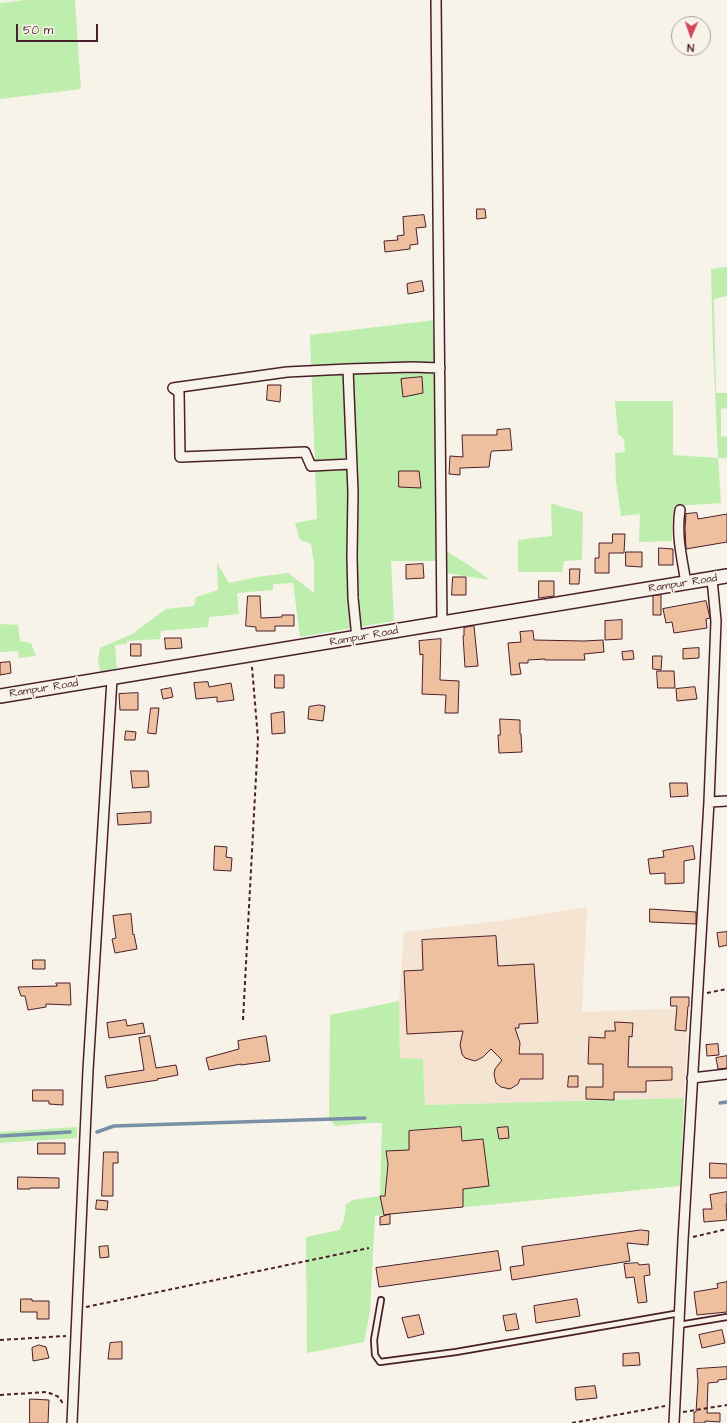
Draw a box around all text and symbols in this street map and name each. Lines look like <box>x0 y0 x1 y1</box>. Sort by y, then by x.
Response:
scale bar <box>18 16 100 42</box>
north arrow <box>671 16 711 56</box>
text: 50 m <box>23 22 53 39</box>
text: N <box>687 40 694 55</box>
street label: Rampur Road <box>648 572 718 596</box>
street label: Rampur Road <box>329 624 399 650</box>
street label: Rampur Road <box>9 677 79 701</box>

